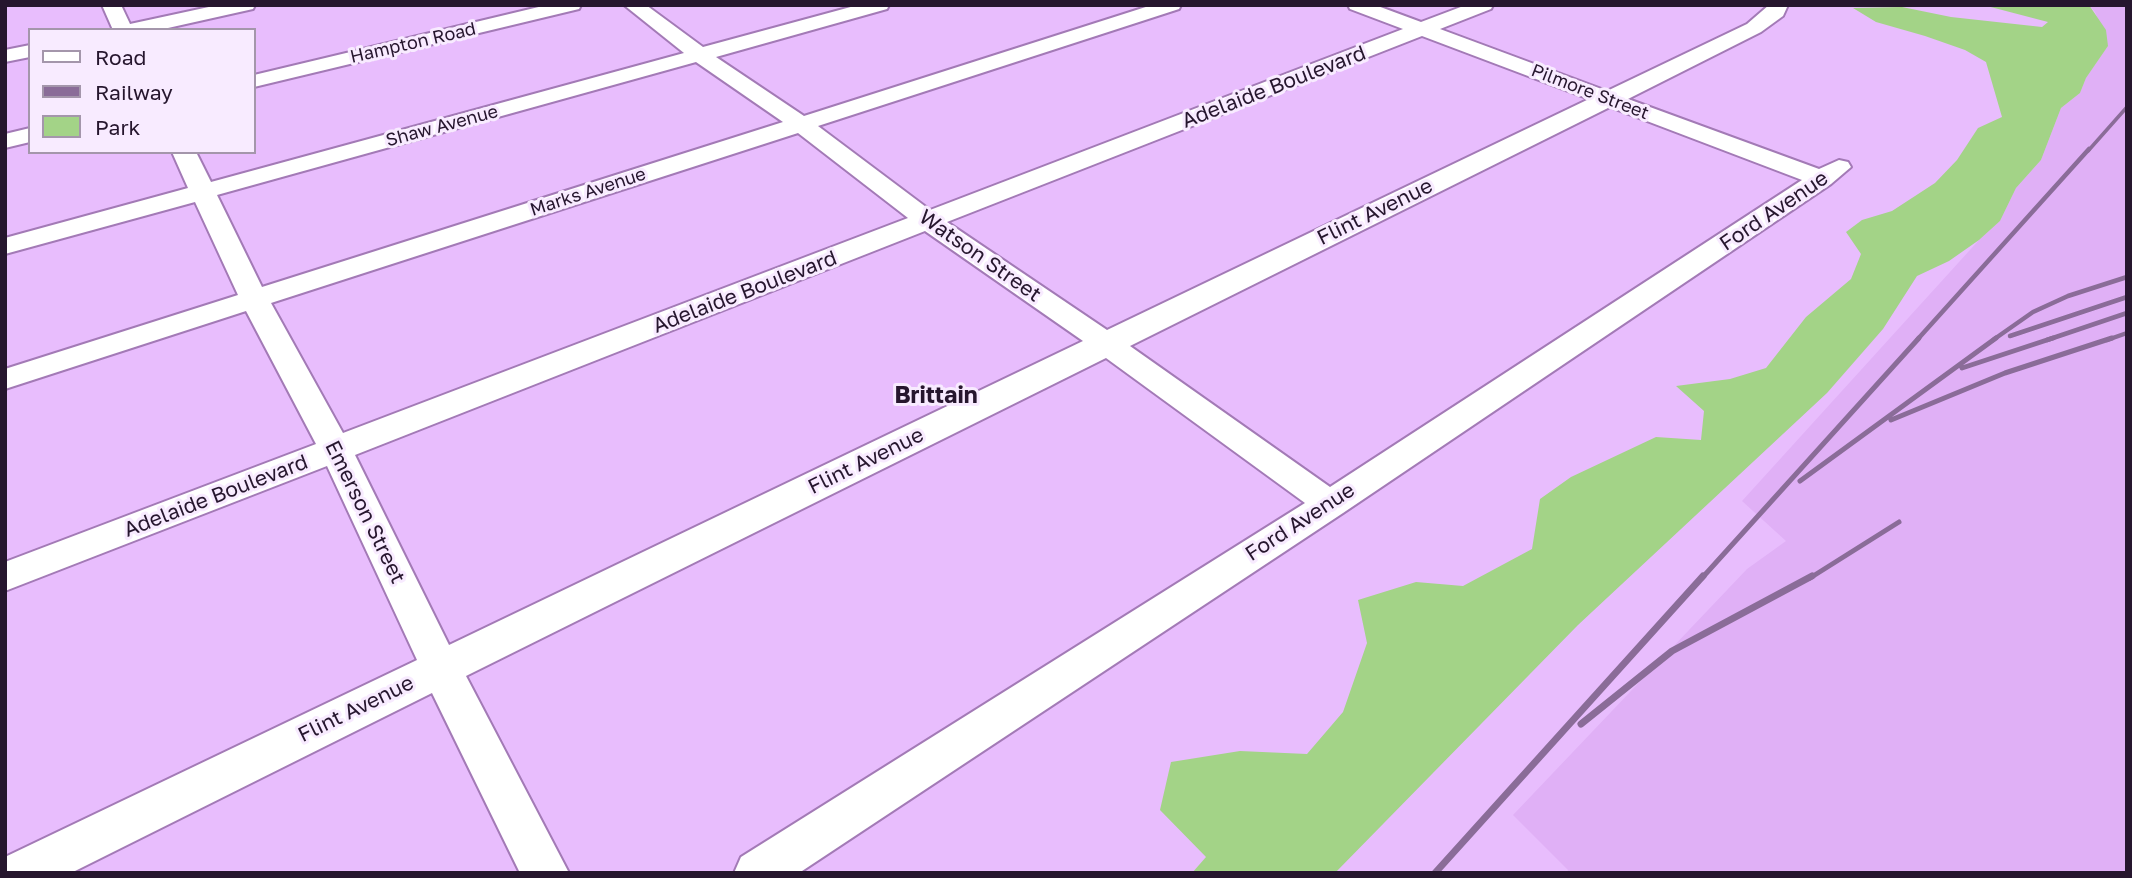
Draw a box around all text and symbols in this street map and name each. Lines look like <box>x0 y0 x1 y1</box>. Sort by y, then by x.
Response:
street label: Hampton Road <box>348 18 478 68</box>
legend <box>28 28 256 154</box>
street label: Adelaide Boulevard <box>1178 40 1370 134</box>
text: Road <box>95 44 146 70</box>
street label: Pilmore Street <box>1528 60 1652 124</box>
text: Railway <box>95 79 173 105</box>
street label: Shaw Avenue <box>384 101 500 151</box>
text: Park <box>95 114 140 140</box>
street label: Marks Avenue <box>527 163 649 221</box>
street label: Ford Avenue <box>1715 166 1833 256</box>
street label: Flint Avenue <box>1313 173 1437 251</box>
street label: Watson Street <box>914 205 1046 307</box>
street label: Adelaide Boulevard <box>649 245 841 339</box>
district label: Brittain <box>894 382 978 410</box>
street label: Flint Avenue <box>804 422 928 500</box>
street label: Emerson Street <box>320 436 410 588</box>
street label: Adelaide Boulevard <box>120 449 312 543</box>
street label: Ford Avenue <box>1241 477 1359 567</box>
street label: Flint Avenue <box>294 670 418 748</box>

